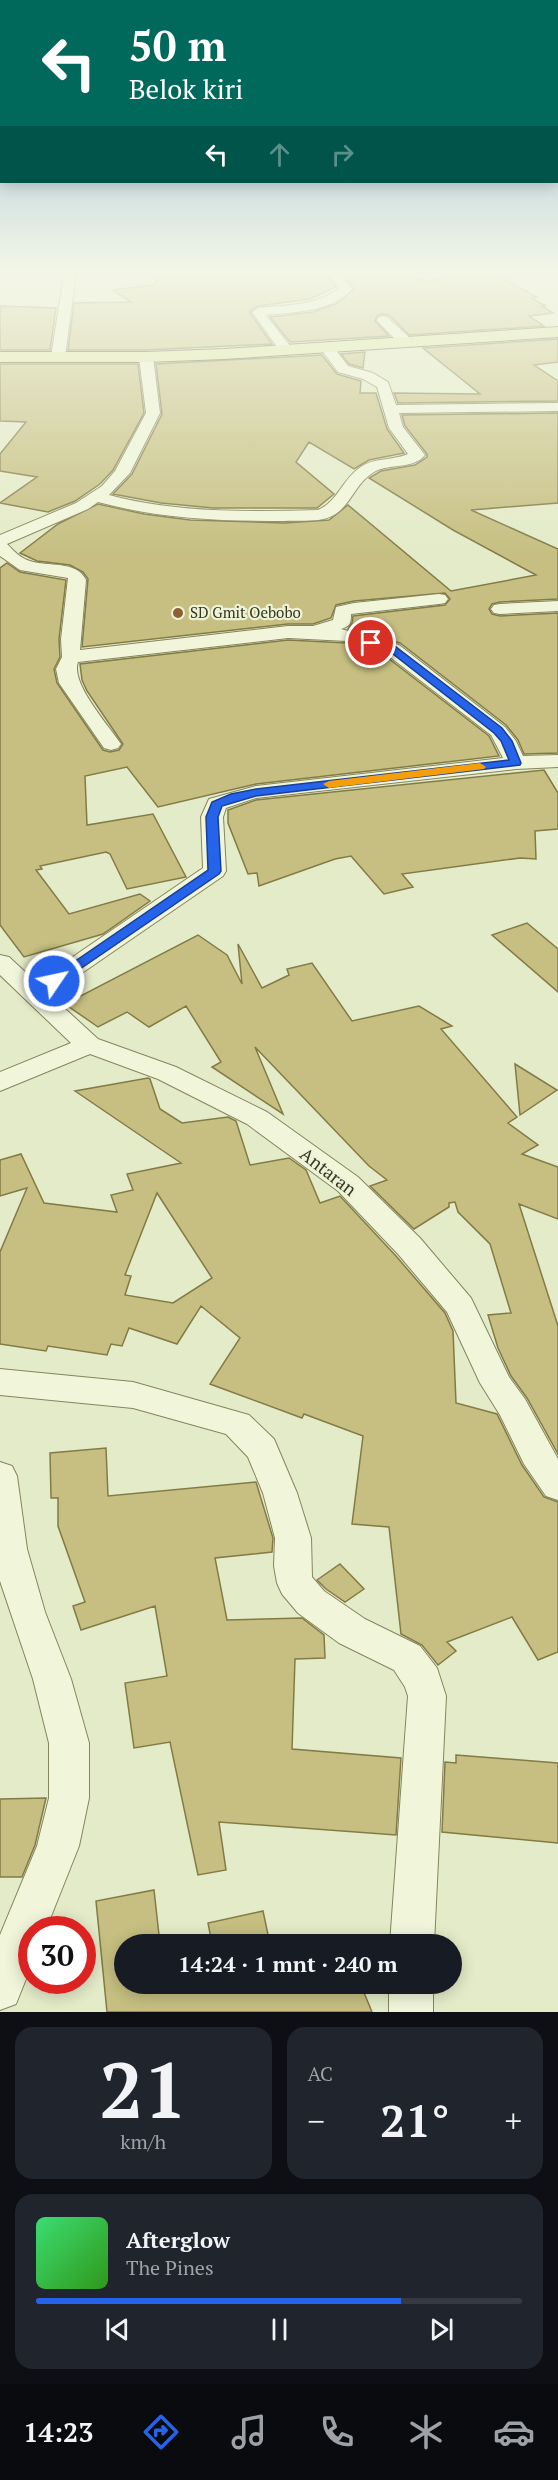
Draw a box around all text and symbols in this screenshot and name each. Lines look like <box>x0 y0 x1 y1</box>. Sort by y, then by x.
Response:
text: 50 m <box>129 17 227 73</box>
icon: left <box>30 24 108 102</box>
text: Belok kiri <box>129 71 243 107</box>
icon: left <box>200 138 233 171</box>
icon: ahead <box>263 138 296 171</box>
icon: right <box>326 138 359 171</box>
place label: SD Gmit Oebobo <box>190 602 301 622</box>
marker: SD Gmit Oebobo <box>171 606 185 620</box>
pin <box>345 617 396 668</box>
icon: arrive <box>354 626 387 659</box>
position arrow <box>22 949 86 1013</box>
street label: Antaran <box>295 1142 362 1201</box>
speed limit sign: 30 <box>18 1916 96 1994</box>
text: 14:24 · 1 mnt · 240 m <box>178 1949 398 1978</box>
text: 21 <box>99 2037 187 2140</box>
text: AC <box>308 2060 333 2087</box>
text: 21° <box>380 2090 449 2150</box>
text: − <box>308 2099 325 2142</box>
text: + <box>504 2099 522 2142</box>
text: km/h <box>120 2128 166 2155</box>
text: Afterglow <box>126 2225 230 2254</box>
text: The Pines <box>126 2254 214 2281</box>
icon: previous <box>101 2313 134 2346</box>
icon: pause <box>263 2313 296 2346</box>
icon: next <box>425 2313 458 2346</box>
icon: directions <box>140 2411 182 2453</box>
icon: music <box>228 2411 270 2453</box>
icon: phone <box>316 2411 358 2453</box>
icon: climate <box>405 2411 447 2453</box>
icon: car <box>493 2411 535 2453</box>
text: 14:23 <box>23 2414 93 2450</box>

